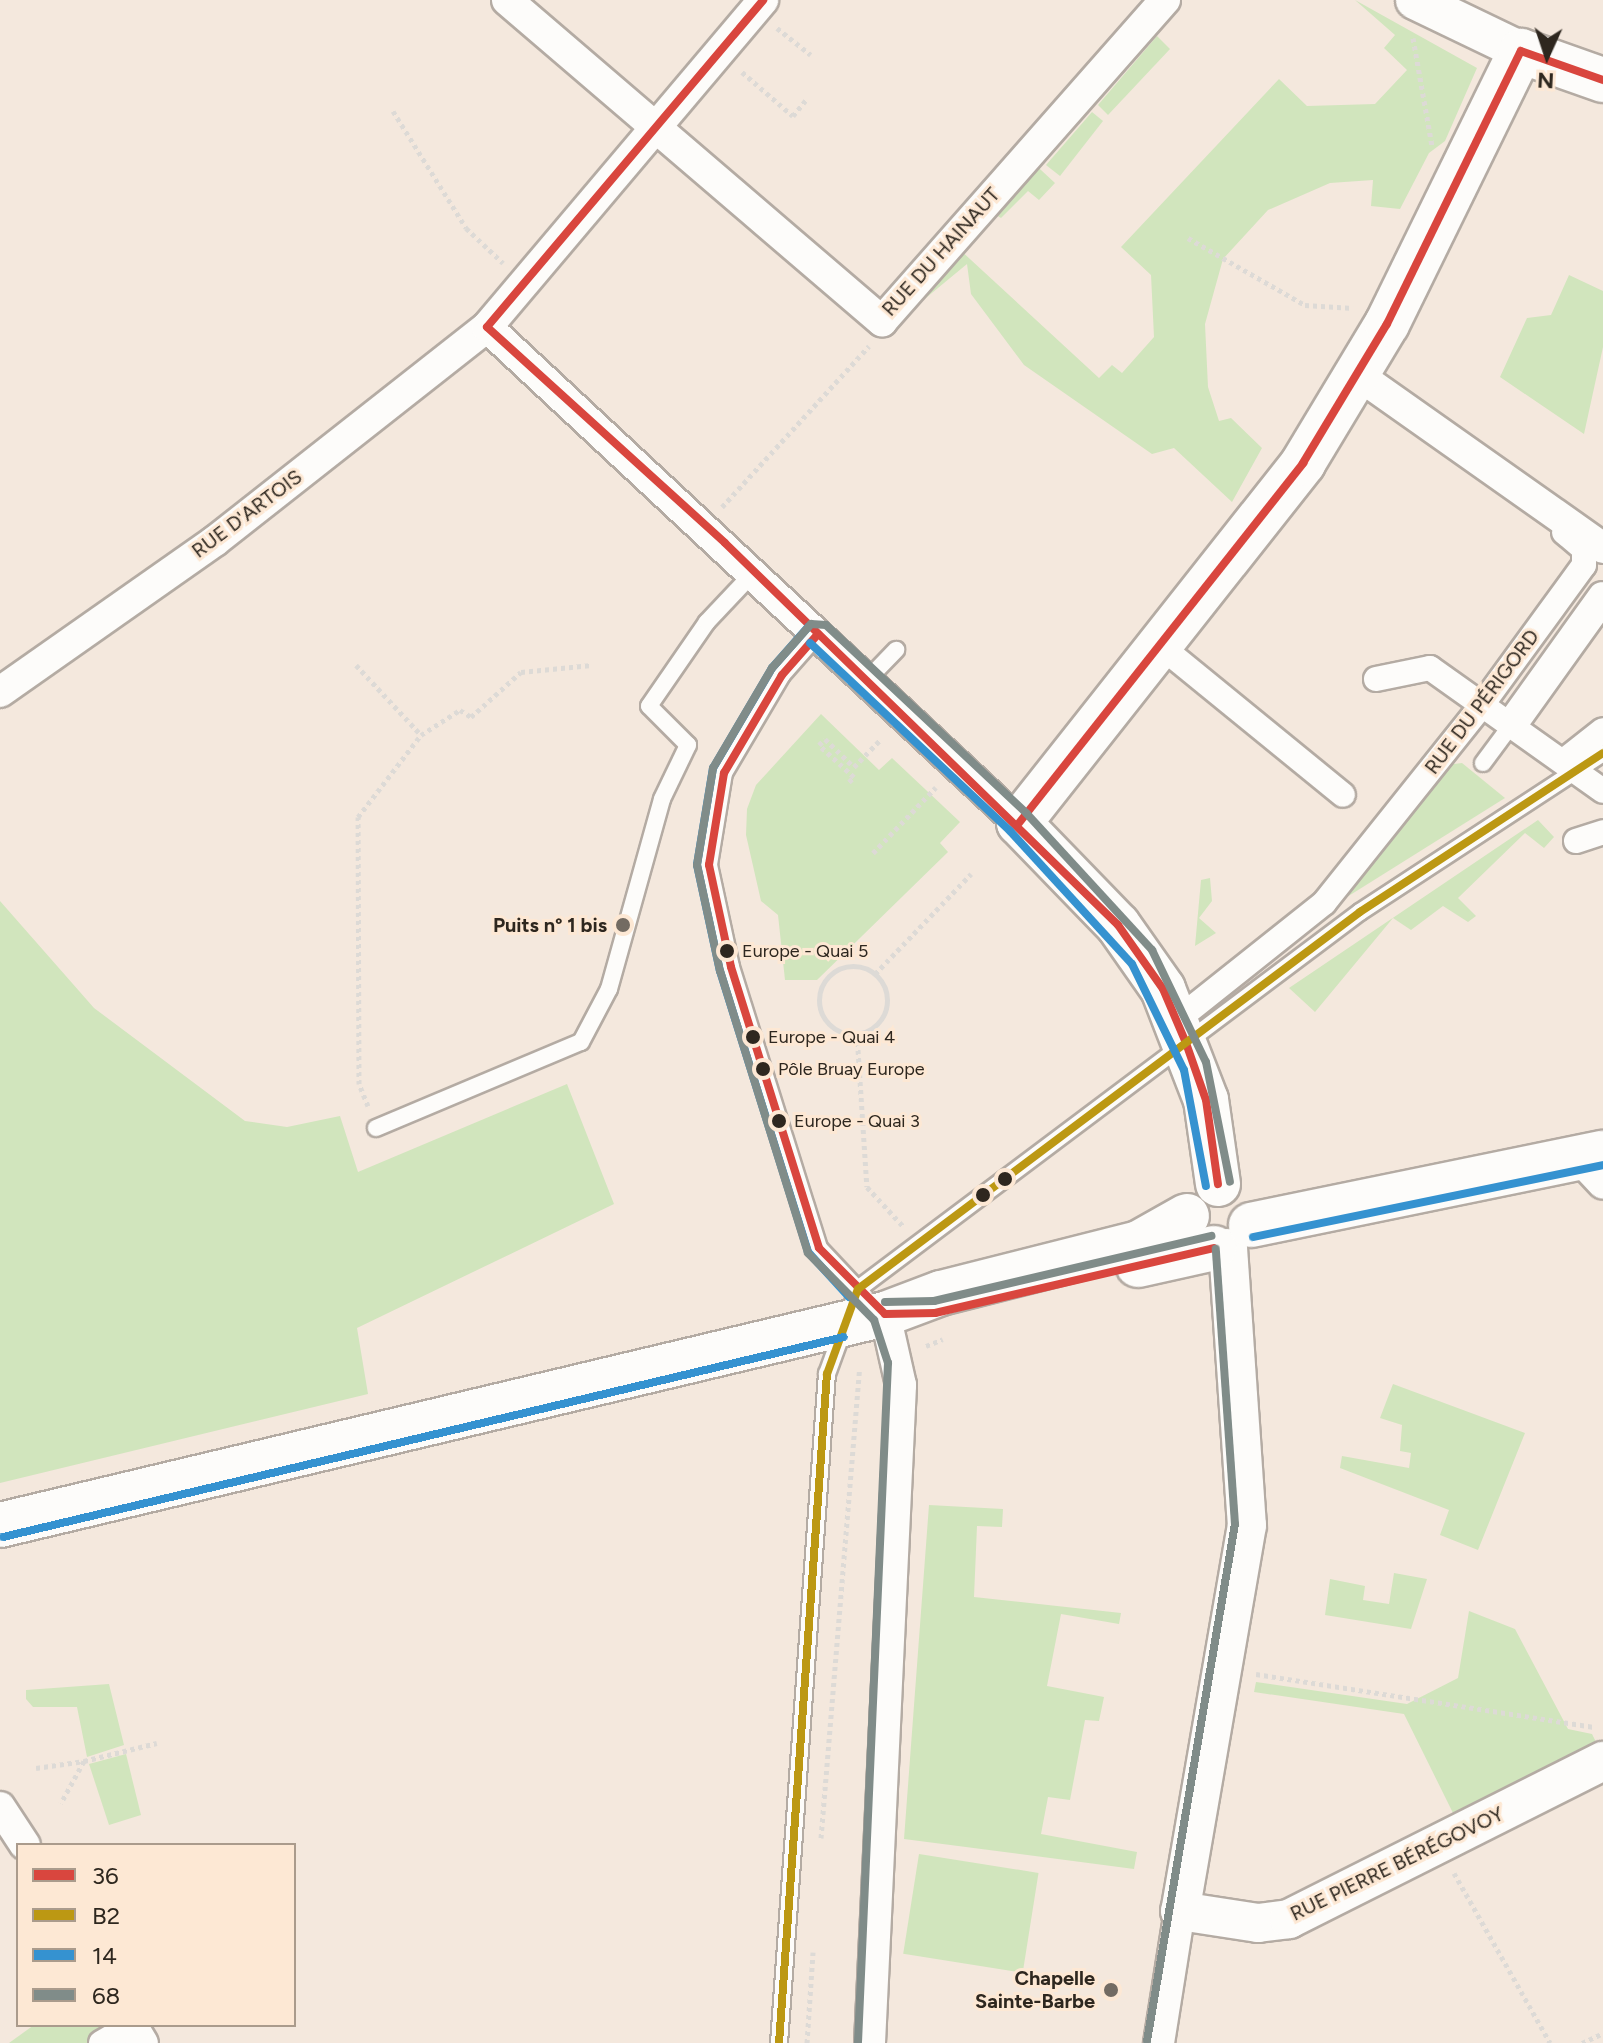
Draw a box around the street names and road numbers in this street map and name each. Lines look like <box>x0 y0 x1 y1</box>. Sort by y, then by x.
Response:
street label: RUE DU HAINAUT <box>877 183 1005 321</box>
street label: RUE D'ARTOIS <box>187 465 307 563</box>
street label: RUE DU PÉRIGORD <box>1420 625 1544 779</box>
street label: RUE PIERRE BÉRÉGOVOY <box>1286 1802 1508 1926</box>

